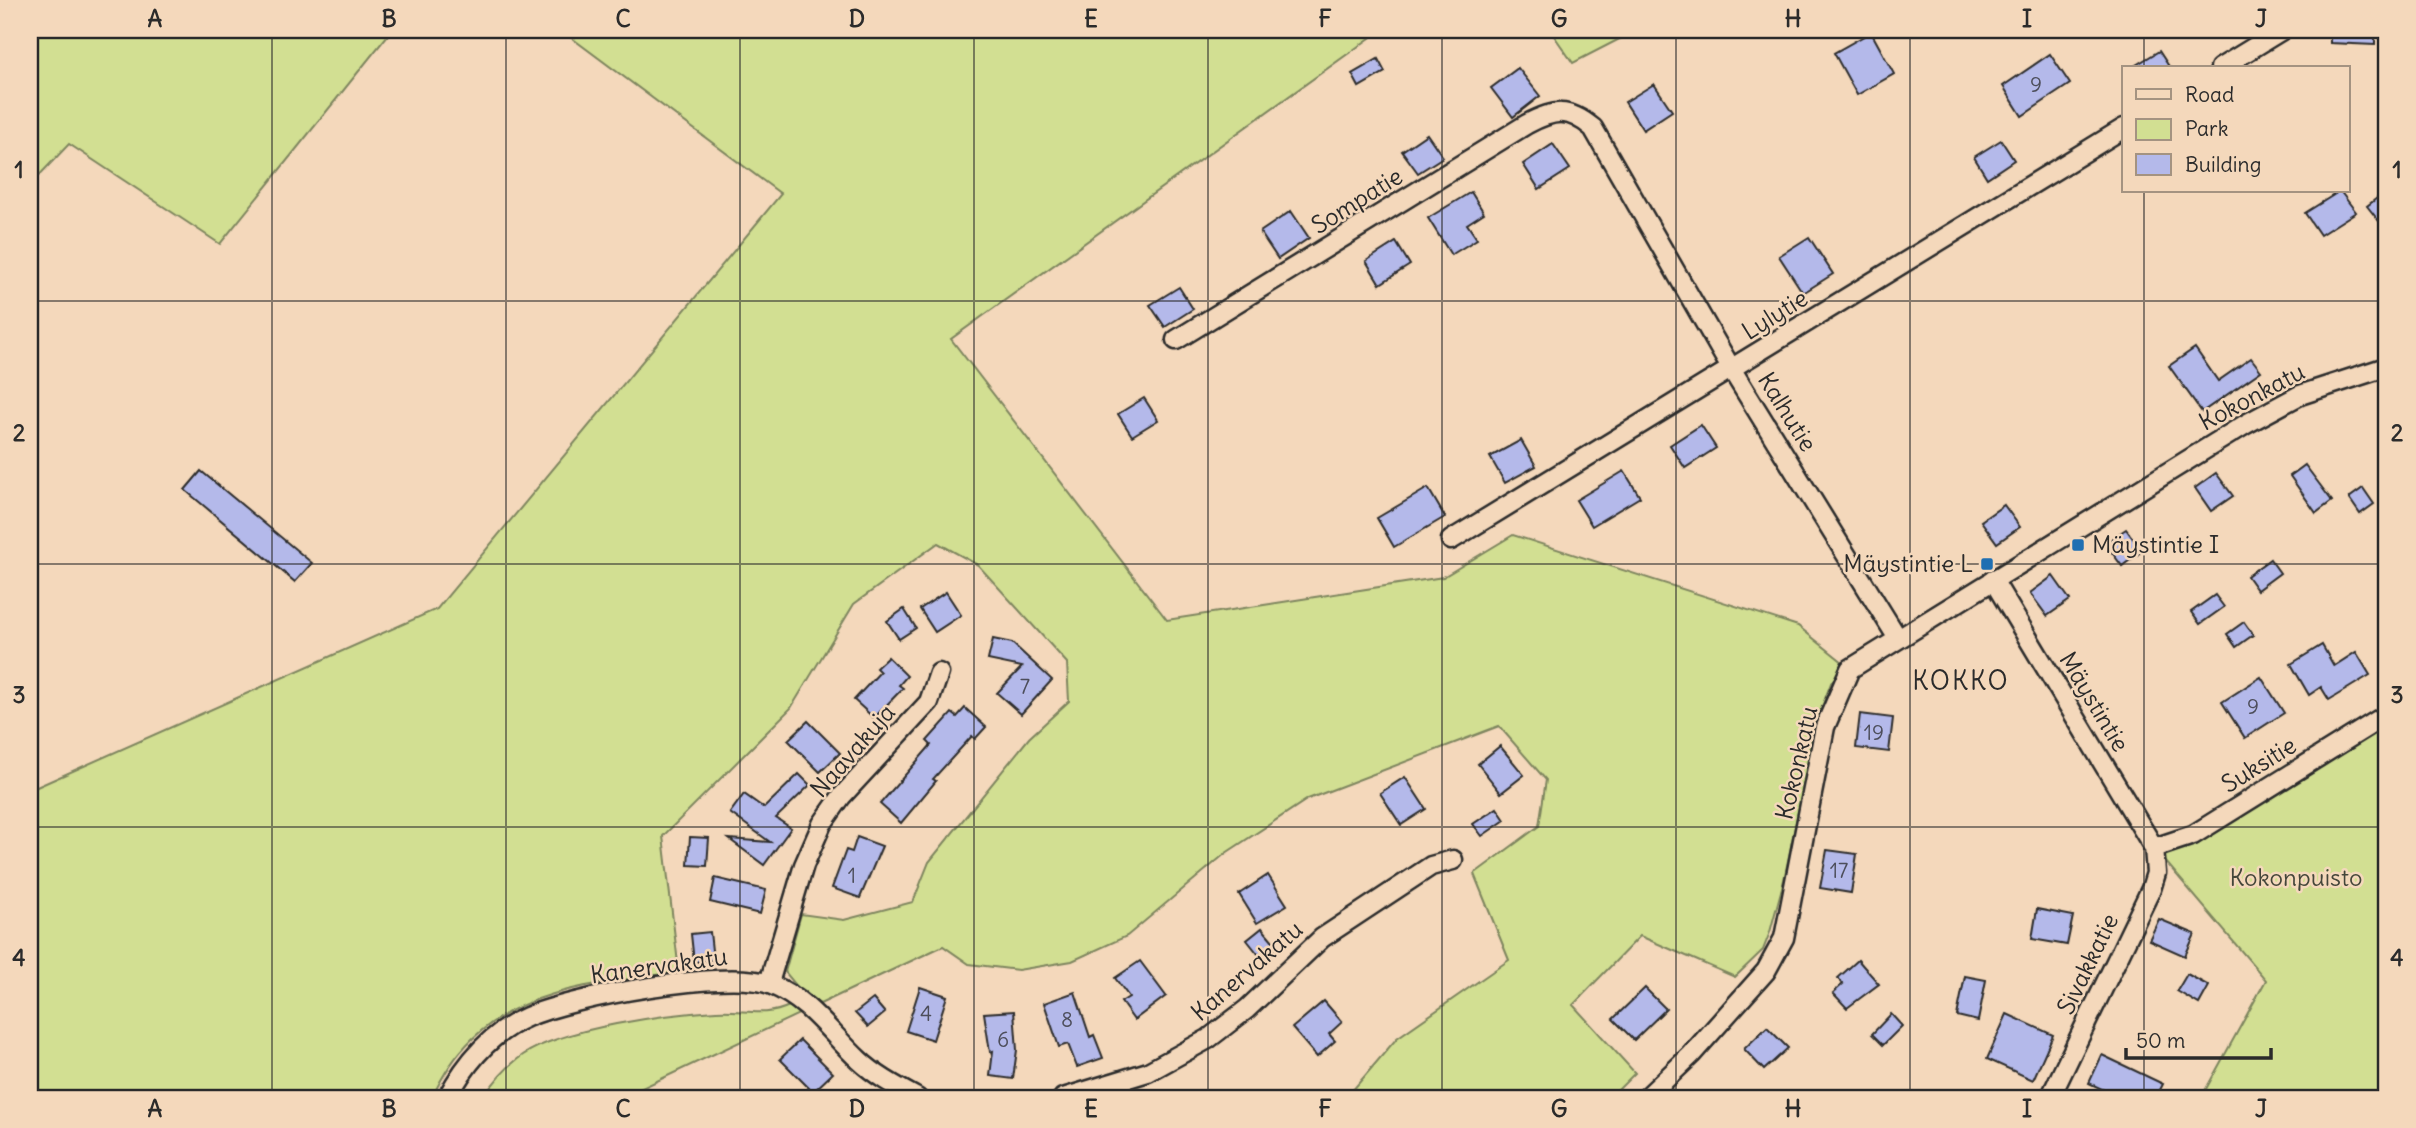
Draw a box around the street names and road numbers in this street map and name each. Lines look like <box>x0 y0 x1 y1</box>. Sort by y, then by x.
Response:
street label: Sompatie <box>1305 160 1408 240</box>
street label: Lylytie <box>1736 282 1813 346</box>
street label: Kokonkatu <box>2194 356 2310 436</box>
street label: Kalhutie <box>1752 366 1824 457</box>
street label: Mäystintie <box>2053 646 2136 757</box>
street label: Naavakuja <box>803 697 901 803</box>
street label: Kokonkatu <box>1768 703 1824 822</box>
street label: Suksitie <box>2216 730 2301 799</box>
street label: Sivakkatie <box>2050 908 2124 1019</box>
street label: Kanervakatu <box>1184 914 1308 1027</box>
street label: Kanervakatu <box>588 941 729 989</box>

